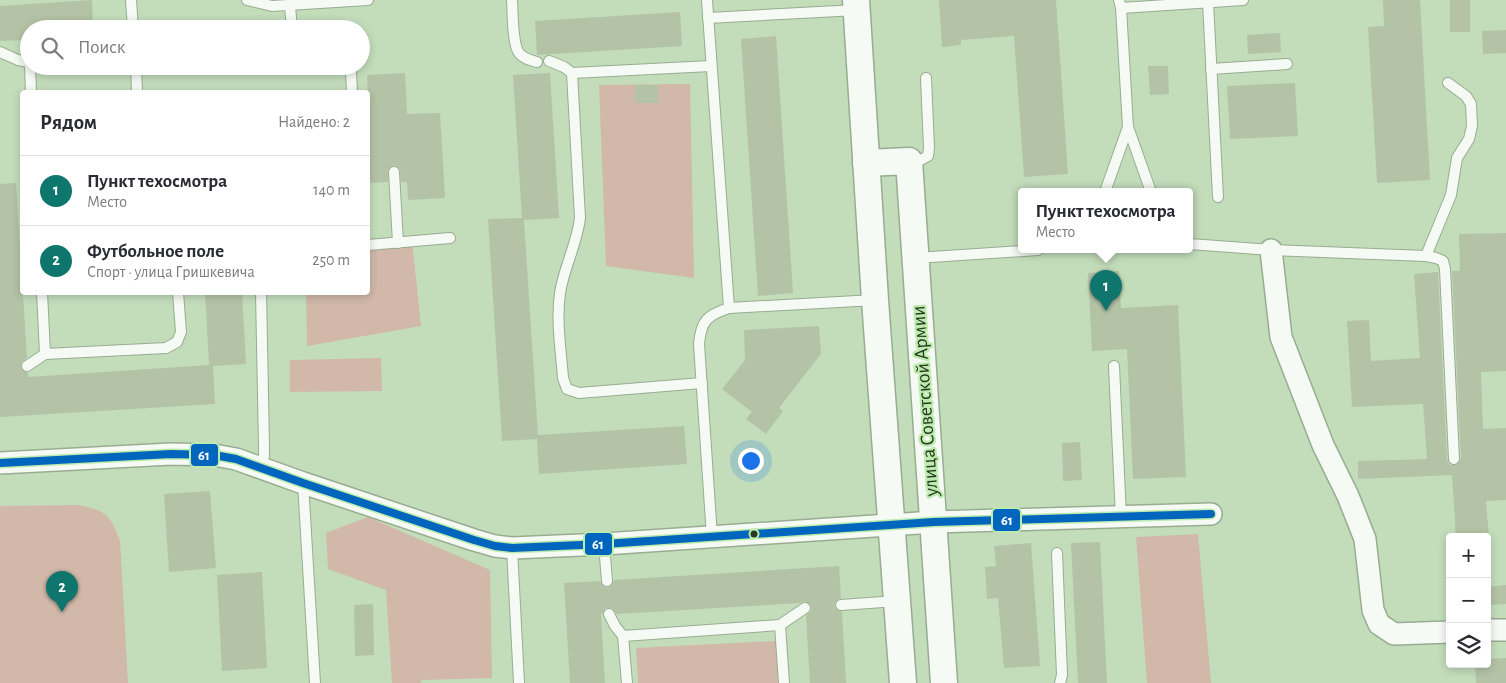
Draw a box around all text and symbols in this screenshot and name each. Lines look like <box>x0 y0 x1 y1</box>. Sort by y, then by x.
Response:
search box <box>20 20 370 75</box>
icon: search <box>38 34 66 62</box>
text: Поиск <box>78 38 125 57</box>
text: Рядом <box>40 112 97 133</box>
text: Найдено: 2 <box>278 114 350 130</box>
text: Пункт техосмотра <box>87 172 227 191</box>
text: 1 <box>53 182 59 198</box>
text: 140 m <box>313 182 350 198</box>
popup <box>1018 188 1193 253</box>
text: Место <box>87 194 127 210</box>
text: Пункт техосмотра <box>1035 202 1176 221</box>
text: Место <box>1035 224 1075 240</box>
text: Футбольное поле <box>87 242 224 261</box>
text: 2 <box>52 252 60 268</box>
text: 250 m <box>312 252 350 268</box>
text: Спорт · улица Гришкевича <box>87 264 255 280</box>
pin: 1 <box>1090 270 1122 311</box>
street label: улица Советской Армии <box>908 305 942 498</box>
line badge: 61 <box>190 443 219 467</box>
your location <box>738 448 764 474</box>
text: 61 <box>198 449 210 463</box>
line badge: 61 <box>992 508 1021 532</box>
text: 61 <box>1001 514 1013 528</box>
unlabelled marker <box>749 529 759 539</box>
line badge: 61 <box>584 532 613 556</box>
map controls <box>1446 533 1491 668</box>
button: + <box>1446 533 1491 578</box>
text: 61 <box>592 538 604 552</box>
pin: 2 <box>46 571 78 612</box>
button: − <box>1446 578 1491 623</box>
button: layers <box>1446 623 1491 668</box>

